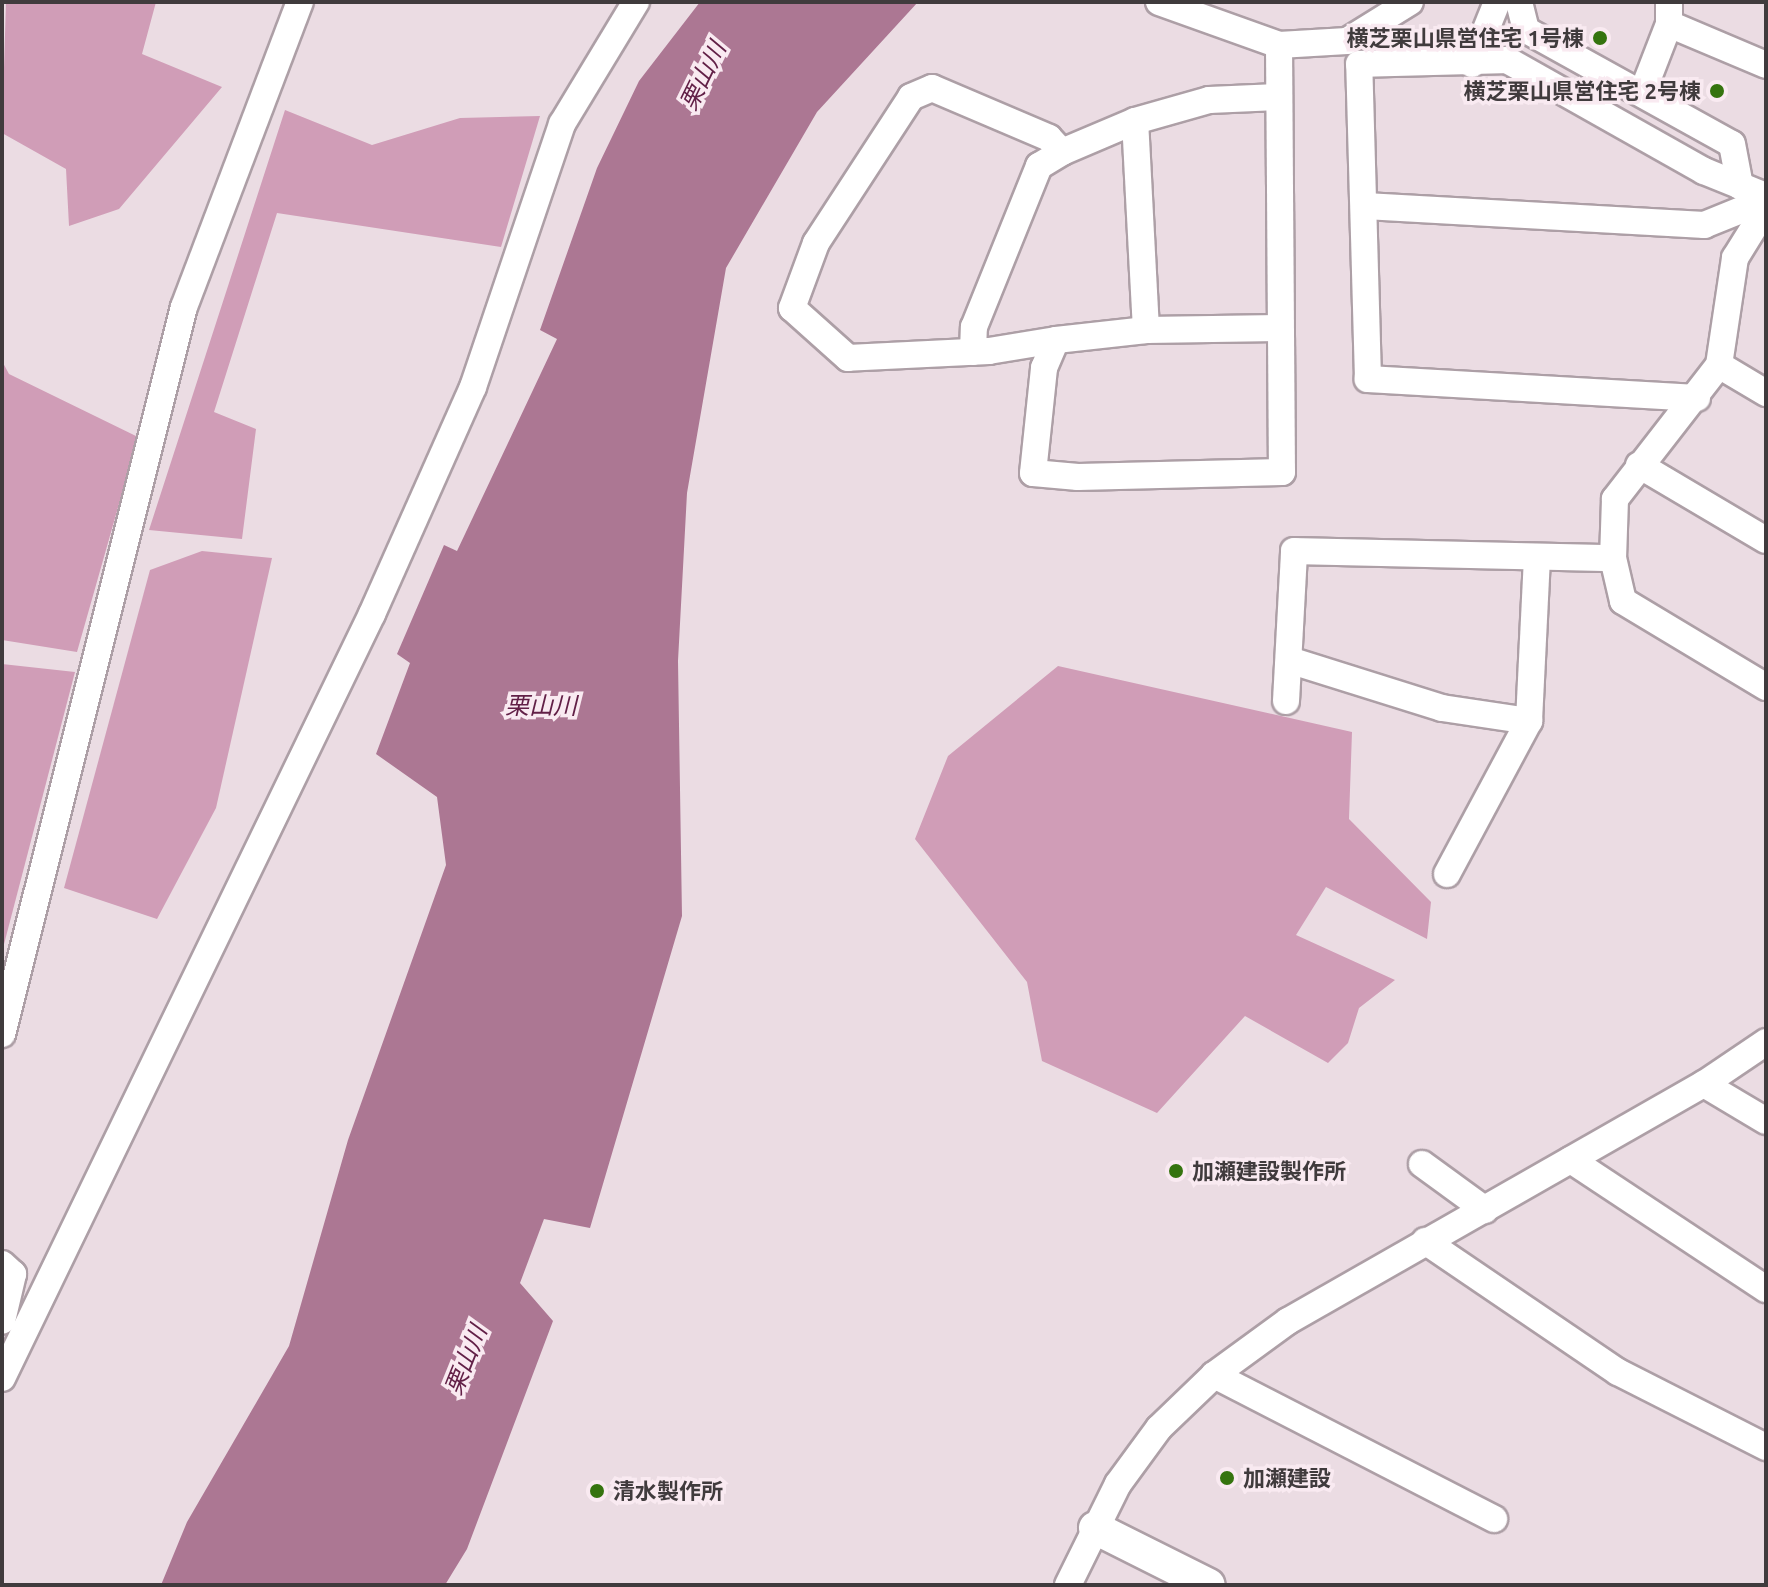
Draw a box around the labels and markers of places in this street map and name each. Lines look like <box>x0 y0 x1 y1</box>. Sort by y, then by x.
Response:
place label: 横芝栗山県営住宅 1号棟 <box>1346 25 1584 51</box>
marker: 横芝栗山県営住宅 1号棟 <box>1591 29 1609 47</box>
place label: 横芝栗山県営住宅 2号棟 <box>1463 78 1701 104</box>
marker: 横芝栗山県営住宅 2号棟 <box>1708 82 1726 100</box>
place label: 加瀬建設製作所 <box>1192 1158 1346 1184</box>
marker: 加瀬建設製作所 <box>1167 1162 1185 1180</box>
place label: 加瀬建設 <box>1243 1465 1331 1491</box>
marker: 加瀬建設 <box>1218 1469 1236 1487</box>
place label: 清水製作所 <box>613 1478 723 1504</box>
marker: 清水製作所 <box>588 1482 606 1500</box>

